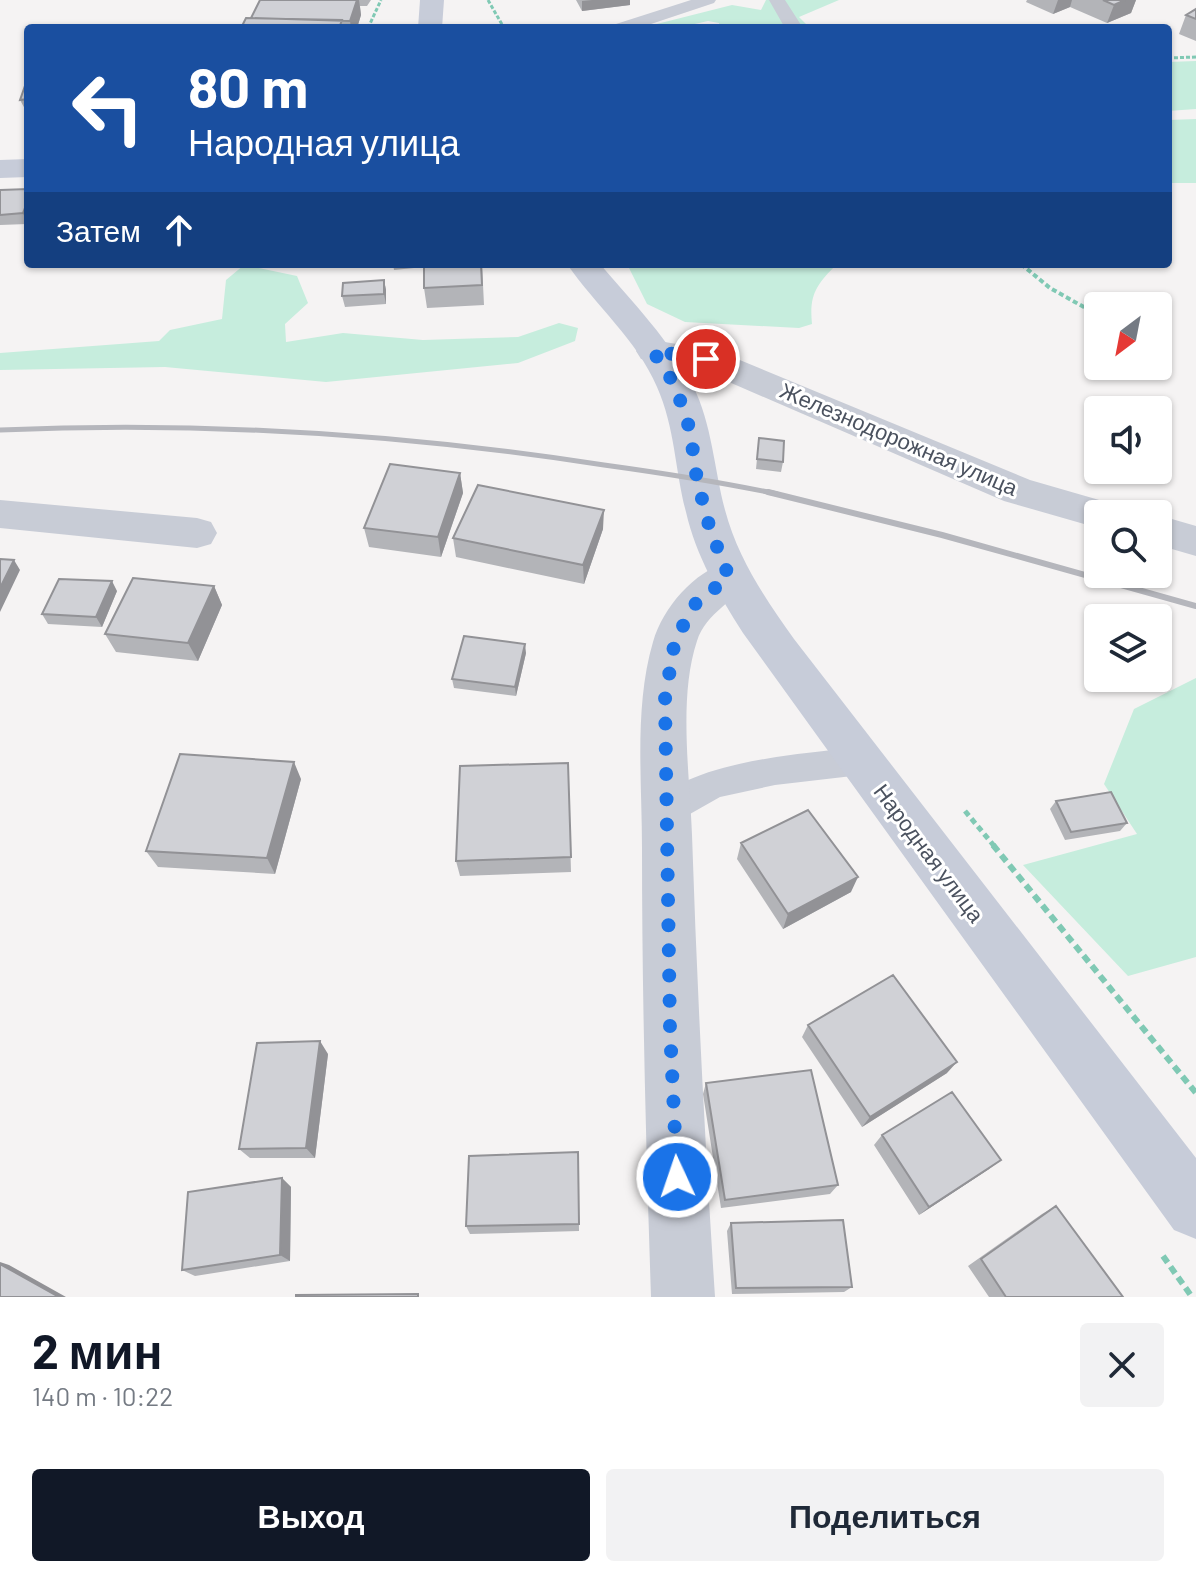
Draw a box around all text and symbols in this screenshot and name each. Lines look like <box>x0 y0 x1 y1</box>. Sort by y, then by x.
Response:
text: 80 m <box>188 52 308 119</box>
icon: left <box>56 56 160 160</box>
text: Народная улица <box>188 120 460 163</box>
icon: ahead <box>157 208 201 252</box>
text: Затем <box>56 212 141 248</box>
north arrow <box>1084 292 1172 380</box>
map controls <box>1084 292 1172 692</box>
pin <box>672 325 740 393</box>
icon: arrive <box>684 337 728 381</box>
street label: Железнодорожная улица <box>776 376 1023 501</box>
button: sound <box>1084 396 1172 484</box>
button: search <box>1084 500 1172 588</box>
button: layers <box>1084 604 1172 692</box>
street label: Народная улица <box>869 778 991 928</box>
position arrow <box>635 1135 719 1219</box>
text: 2 мин <box>32 1321 163 1379</box>
button: close <box>1080 1323 1164 1407</box>
text: 140 m · 10:22 <box>32 1380 173 1411</box>
button: Выход <box>32 1469 590 1561</box>
button: Поделиться <box>606 1469 1164 1561</box>

